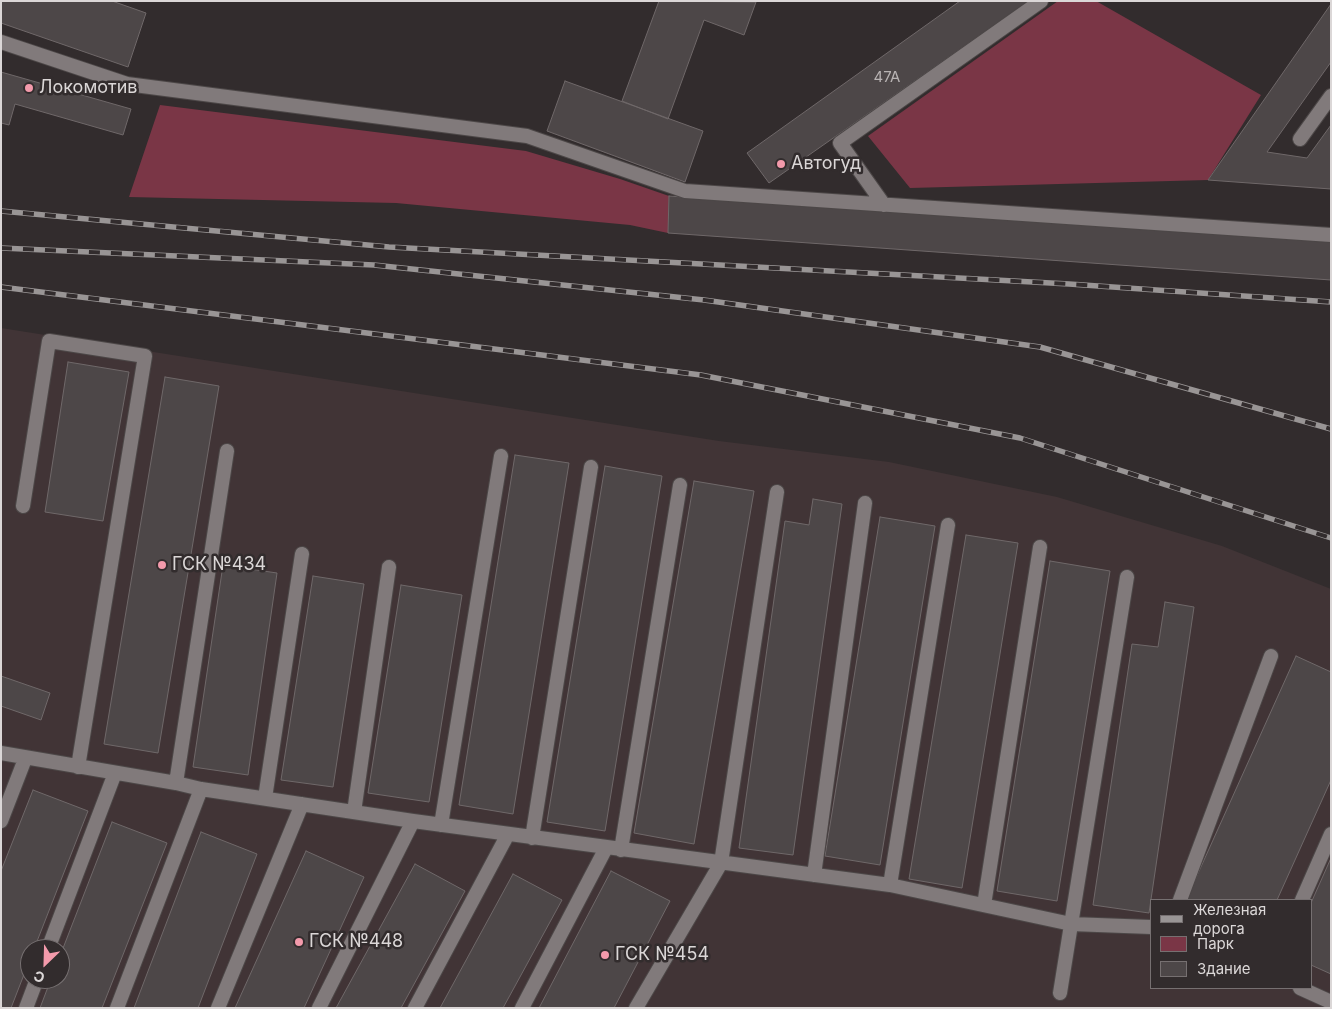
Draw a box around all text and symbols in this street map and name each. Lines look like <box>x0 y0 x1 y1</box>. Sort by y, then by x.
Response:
house number: 47А <box>874 68 900 86</box>
place label: Локомотив <box>39 77 138 99</box>
marker: Локомотив <box>23 82 35 94</box>
place label: Автогуд <box>791 153 861 175</box>
marker: Автогуд <box>775 158 787 170</box>
place label: ГСК №434 <box>172 554 266 576</box>
marker: ГСК №434 <box>156 559 168 571</box>
legend <box>1150 899 1312 989</box>
text: Железная дорога <box>1193 900 1266 938</box>
place label: ГСК №448 <box>309 931 403 953</box>
text: Парк <box>1197 934 1234 953</box>
marker: ГСК №448 <box>293 936 305 948</box>
north arrow <box>20 939 70 989</box>
place label: ГСК №454 <box>615 944 709 966</box>
marker: ГСК №454 <box>599 949 611 961</box>
text: Здание <box>1197 959 1251 978</box>
text: С <box>31 967 47 987</box>

